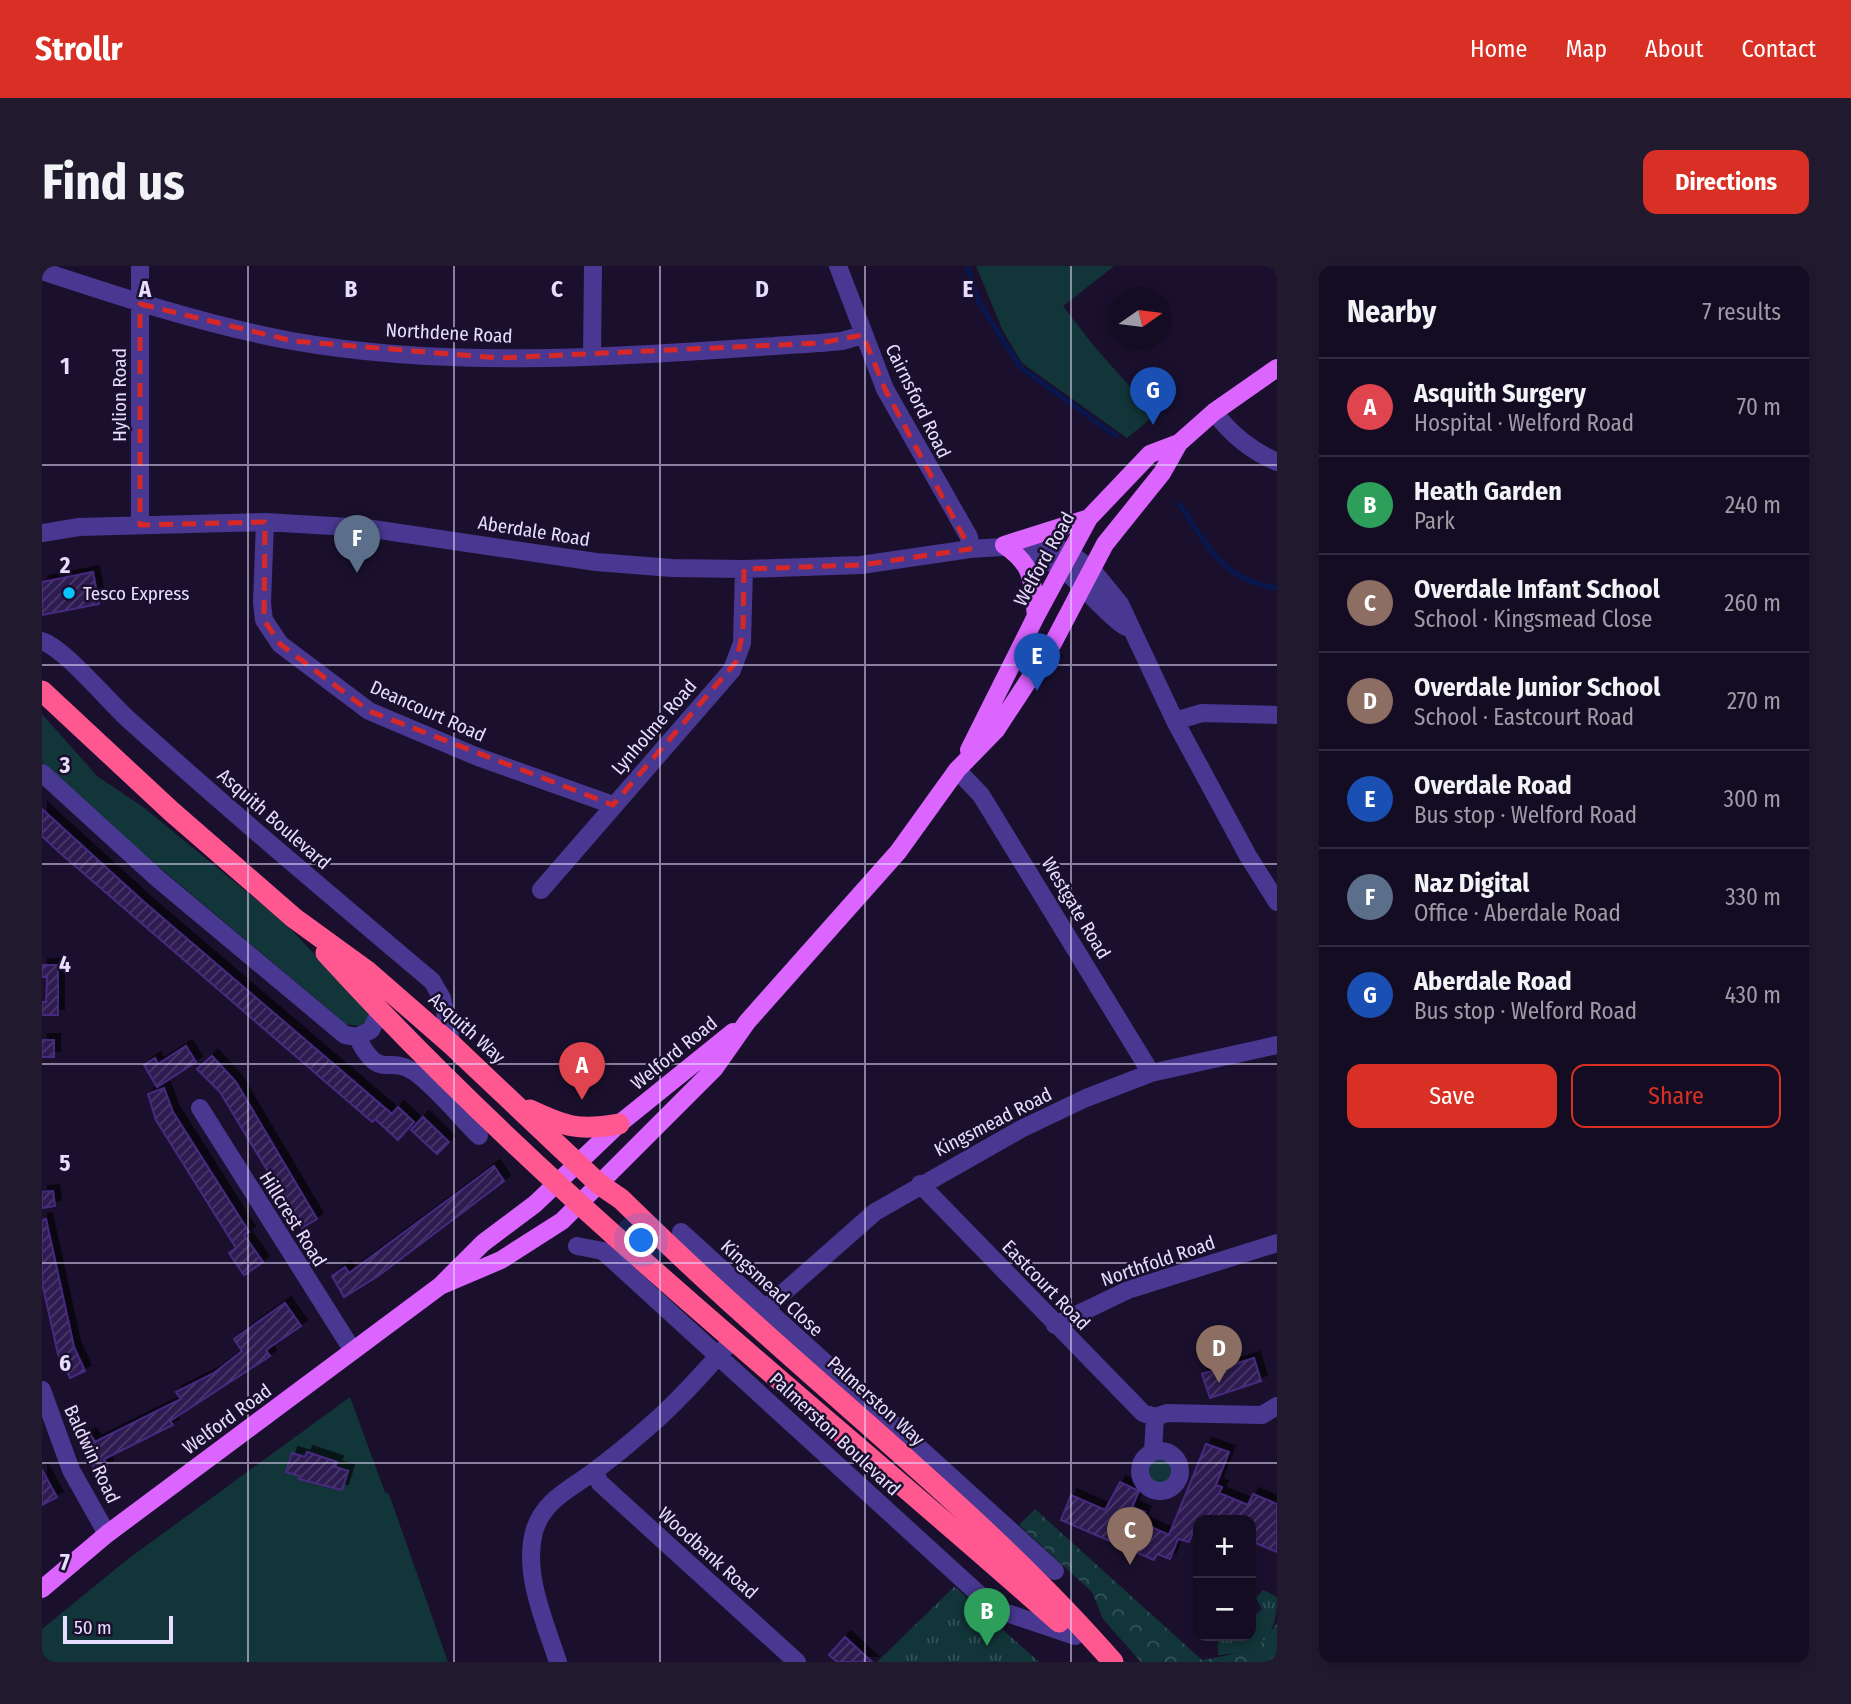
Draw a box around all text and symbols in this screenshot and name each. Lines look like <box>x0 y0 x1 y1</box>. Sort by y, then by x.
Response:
text: Strollr <box>35 29 123 69</box>
text: Home <box>1470 35 1527 63</box>
text: Map <box>1565 35 1607 63</box>
text: About <box>1645 35 1703 63</box>
text: Contact <box>1741 35 1816 63</box>
button: Directions <box>1643 150 1809 214</box>
text: Find us <box>42 153 185 212</box>
text: A <box>138 275 152 303</box>
text: B <box>345 275 358 303</box>
text: C <box>551 275 563 303</box>
text: D <box>755 275 769 303</box>
text: E <box>963 275 974 303</box>
north arrow <box>1109 287 1172 350</box>
text: Nearby <box>1347 294 1436 330</box>
text: 7 results <box>1702 298 1781 326</box>
street label: Northdene Road <box>385 318 513 348</box>
street label: Cairnsford Road <box>880 340 956 462</box>
street label: Hylion Road <box>108 348 131 442</box>
text: 1 <box>60 352 70 380</box>
pin: G <box>1130 367 1176 425</box>
text: Asquith Surgery <box>1414 378 1586 409</box>
text: A <box>1364 393 1376 421</box>
text: 70 m <box>1737 393 1781 421</box>
text: Hospital · Welford Road <box>1414 409 1634 437</box>
text: Heath Garden <box>1414 476 1562 507</box>
text: B <box>1364 491 1376 519</box>
text: 240 m <box>1725 491 1781 519</box>
text: Park <box>1414 507 1455 535</box>
street label: Welford Road <box>1009 508 1079 610</box>
street label: Aberdale Road <box>476 511 592 551</box>
pin: F <box>334 515 380 573</box>
text: 2 <box>59 551 71 579</box>
text: Overdale Infant School <box>1414 574 1660 605</box>
place label: Tesco Express <box>83 582 189 605</box>
marker: Tesco Express <box>61 585 77 601</box>
text: C <box>1364 589 1376 617</box>
text: 260 m <box>1724 589 1781 617</box>
text: School · Kingsmead Close <box>1414 605 1652 633</box>
pin: E <box>1014 633 1060 691</box>
text: Overdale Junior School <box>1414 672 1660 703</box>
street label: Deancourt Road <box>367 675 489 747</box>
street label: Lynholme Road <box>606 675 702 779</box>
text: D <box>1363 687 1377 715</box>
text: 270 m <box>1727 687 1781 715</box>
text: School · Eastcourt Road <box>1414 703 1634 731</box>
text: 3 <box>59 751 71 779</box>
street label: Asquith Boulevard <box>213 764 335 874</box>
text: Overdale Road <box>1414 770 1572 801</box>
text: E <box>1365 785 1375 813</box>
text: 300 m <box>1724 785 1781 813</box>
text: Bus stop · Welford Road <box>1414 801 1637 829</box>
street label: Westgate Road <box>1037 853 1115 963</box>
text: Naz Digital <box>1414 868 1529 899</box>
text: F <box>1365 883 1375 911</box>
text: 330 m <box>1725 883 1781 911</box>
text: Office · Aberdale Road <box>1414 899 1621 927</box>
text: 4 <box>59 950 71 978</box>
text: Aberdale Road <box>1414 966 1572 997</box>
text: G <box>1363 981 1377 1009</box>
text: 430 m <box>1725 981 1781 1009</box>
street label: Asquith Way <box>424 988 510 1069</box>
text: Bus stop · Welford Road <box>1414 997 1637 1025</box>
street label: Welford Road <box>626 1011 722 1095</box>
pin: A <box>559 1042 605 1100</box>
button: Save <box>1347 1064 1557 1128</box>
button: Share <box>1571 1064 1781 1128</box>
street label: Kingsmead Road <box>930 1082 1056 1162</box>
text: 5 <box>59 1149 71 1177</box>
street label: Hillcrest Road <box>255 1167 331 1271</box>
your location <box>624 1223 658 1257</box>
street label: Northfold Road <box>1098 1231 1218 1291</box>
street label: Kingsmead Close <box>716 1235 828 1341</box>
street label: Eastcourt Road <box>997 1235 1095 1335</box>
pin: D <box>1196 1325 1242 1383</box>
text: 6 <box>59 1349 71 1377</box>
street label: Palmerston Way <box>823 1351 930 1451</box>
street label: Palmerston Boulevard <box>765 1368 905 1500</box>
street label: Welford Road <box>178 1379 276 1459</box>
street label: Baldwin Road <box>59 1401 125 1507</box>
street label: Woodbank Road <box>653 1502 763 1604</box>
pin: C <box>1107 1507 1153 1565</box>
map controls <box>1193 1515 1256 1641</box>
button: + <box>1193 1515 1256 1578</box>
text: 7 <box>60 1548 70 1576</box>
button: − <box>1193 1578 1256 1641</box>
pin: B <box>964 1588 1010 1646</box>
scale bar <box>63 1613 173 1645</box>
text: 50 m <box>74 1616 112 1639</box>

